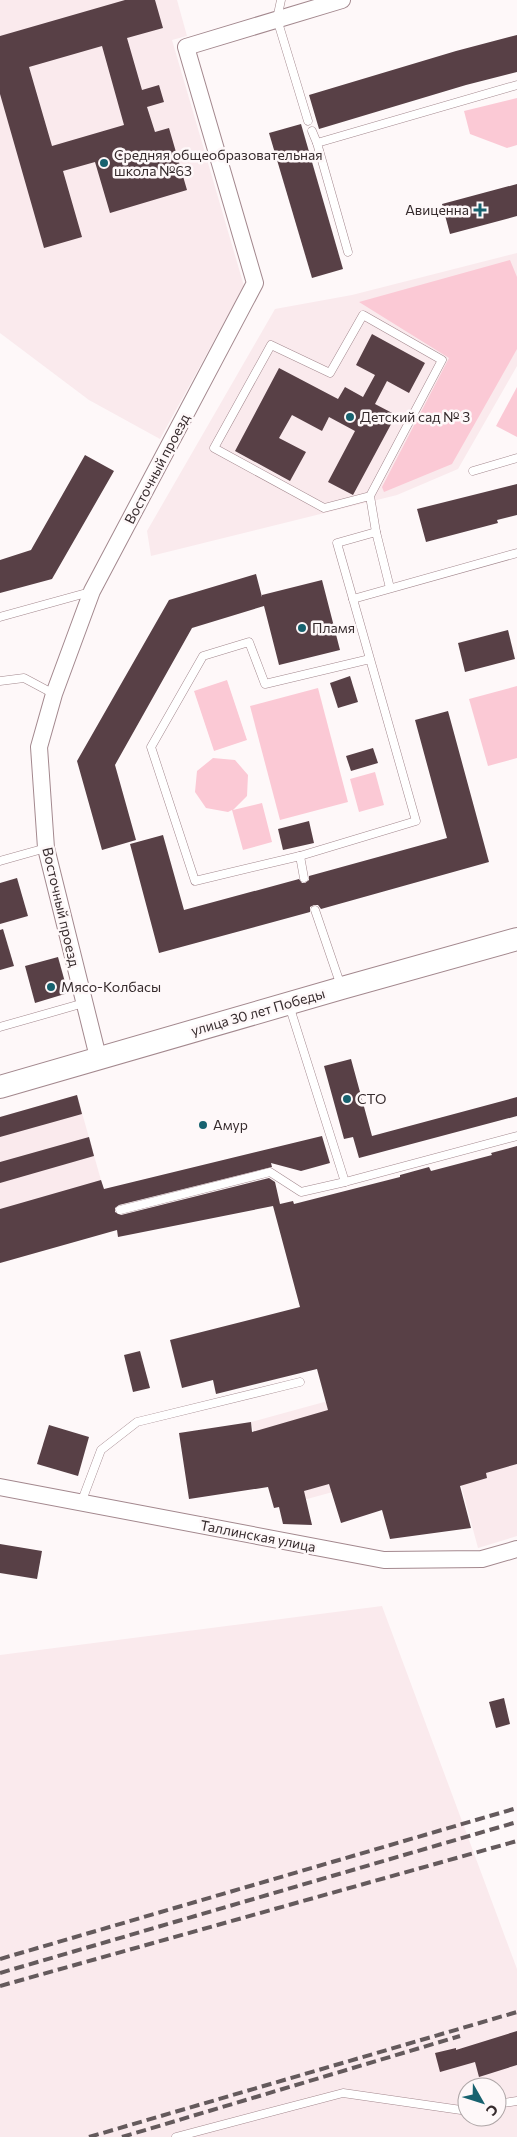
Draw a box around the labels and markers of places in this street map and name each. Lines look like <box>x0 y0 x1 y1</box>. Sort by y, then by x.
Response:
place label: Средняя общеобразовательная школа №63 <box>114 146 323 179</box>
marker: Средняя общеобразовательная школа №63 <box>98 157 110 169</box>
place label: Авиценна <box>405 201 469 218</box>
marker: Авиценна <box>473 203 487 217</box>
place label: Детский сад № 3 <box>360 408 470 425</box>
marker: Детский сад № 3 <box>344 411 356 423</box>
place label: Пламя <box>312 619 355 636</box>
marker: Пламя <box>296 622 308 634</box>
place label: Мясо-Колбасы <box>61 978 161 995</box>
marker: Мясо-Колбасы <box>45 981 57 993</box>
place label: СТО <box>357 1090 387 1107</box>
marker: СТО <box>341 1093 353 1105</box>
place label: Амур <box>213 1116 248 1133</box>
marker: Амур <box>197 1119 209 1131</box>

